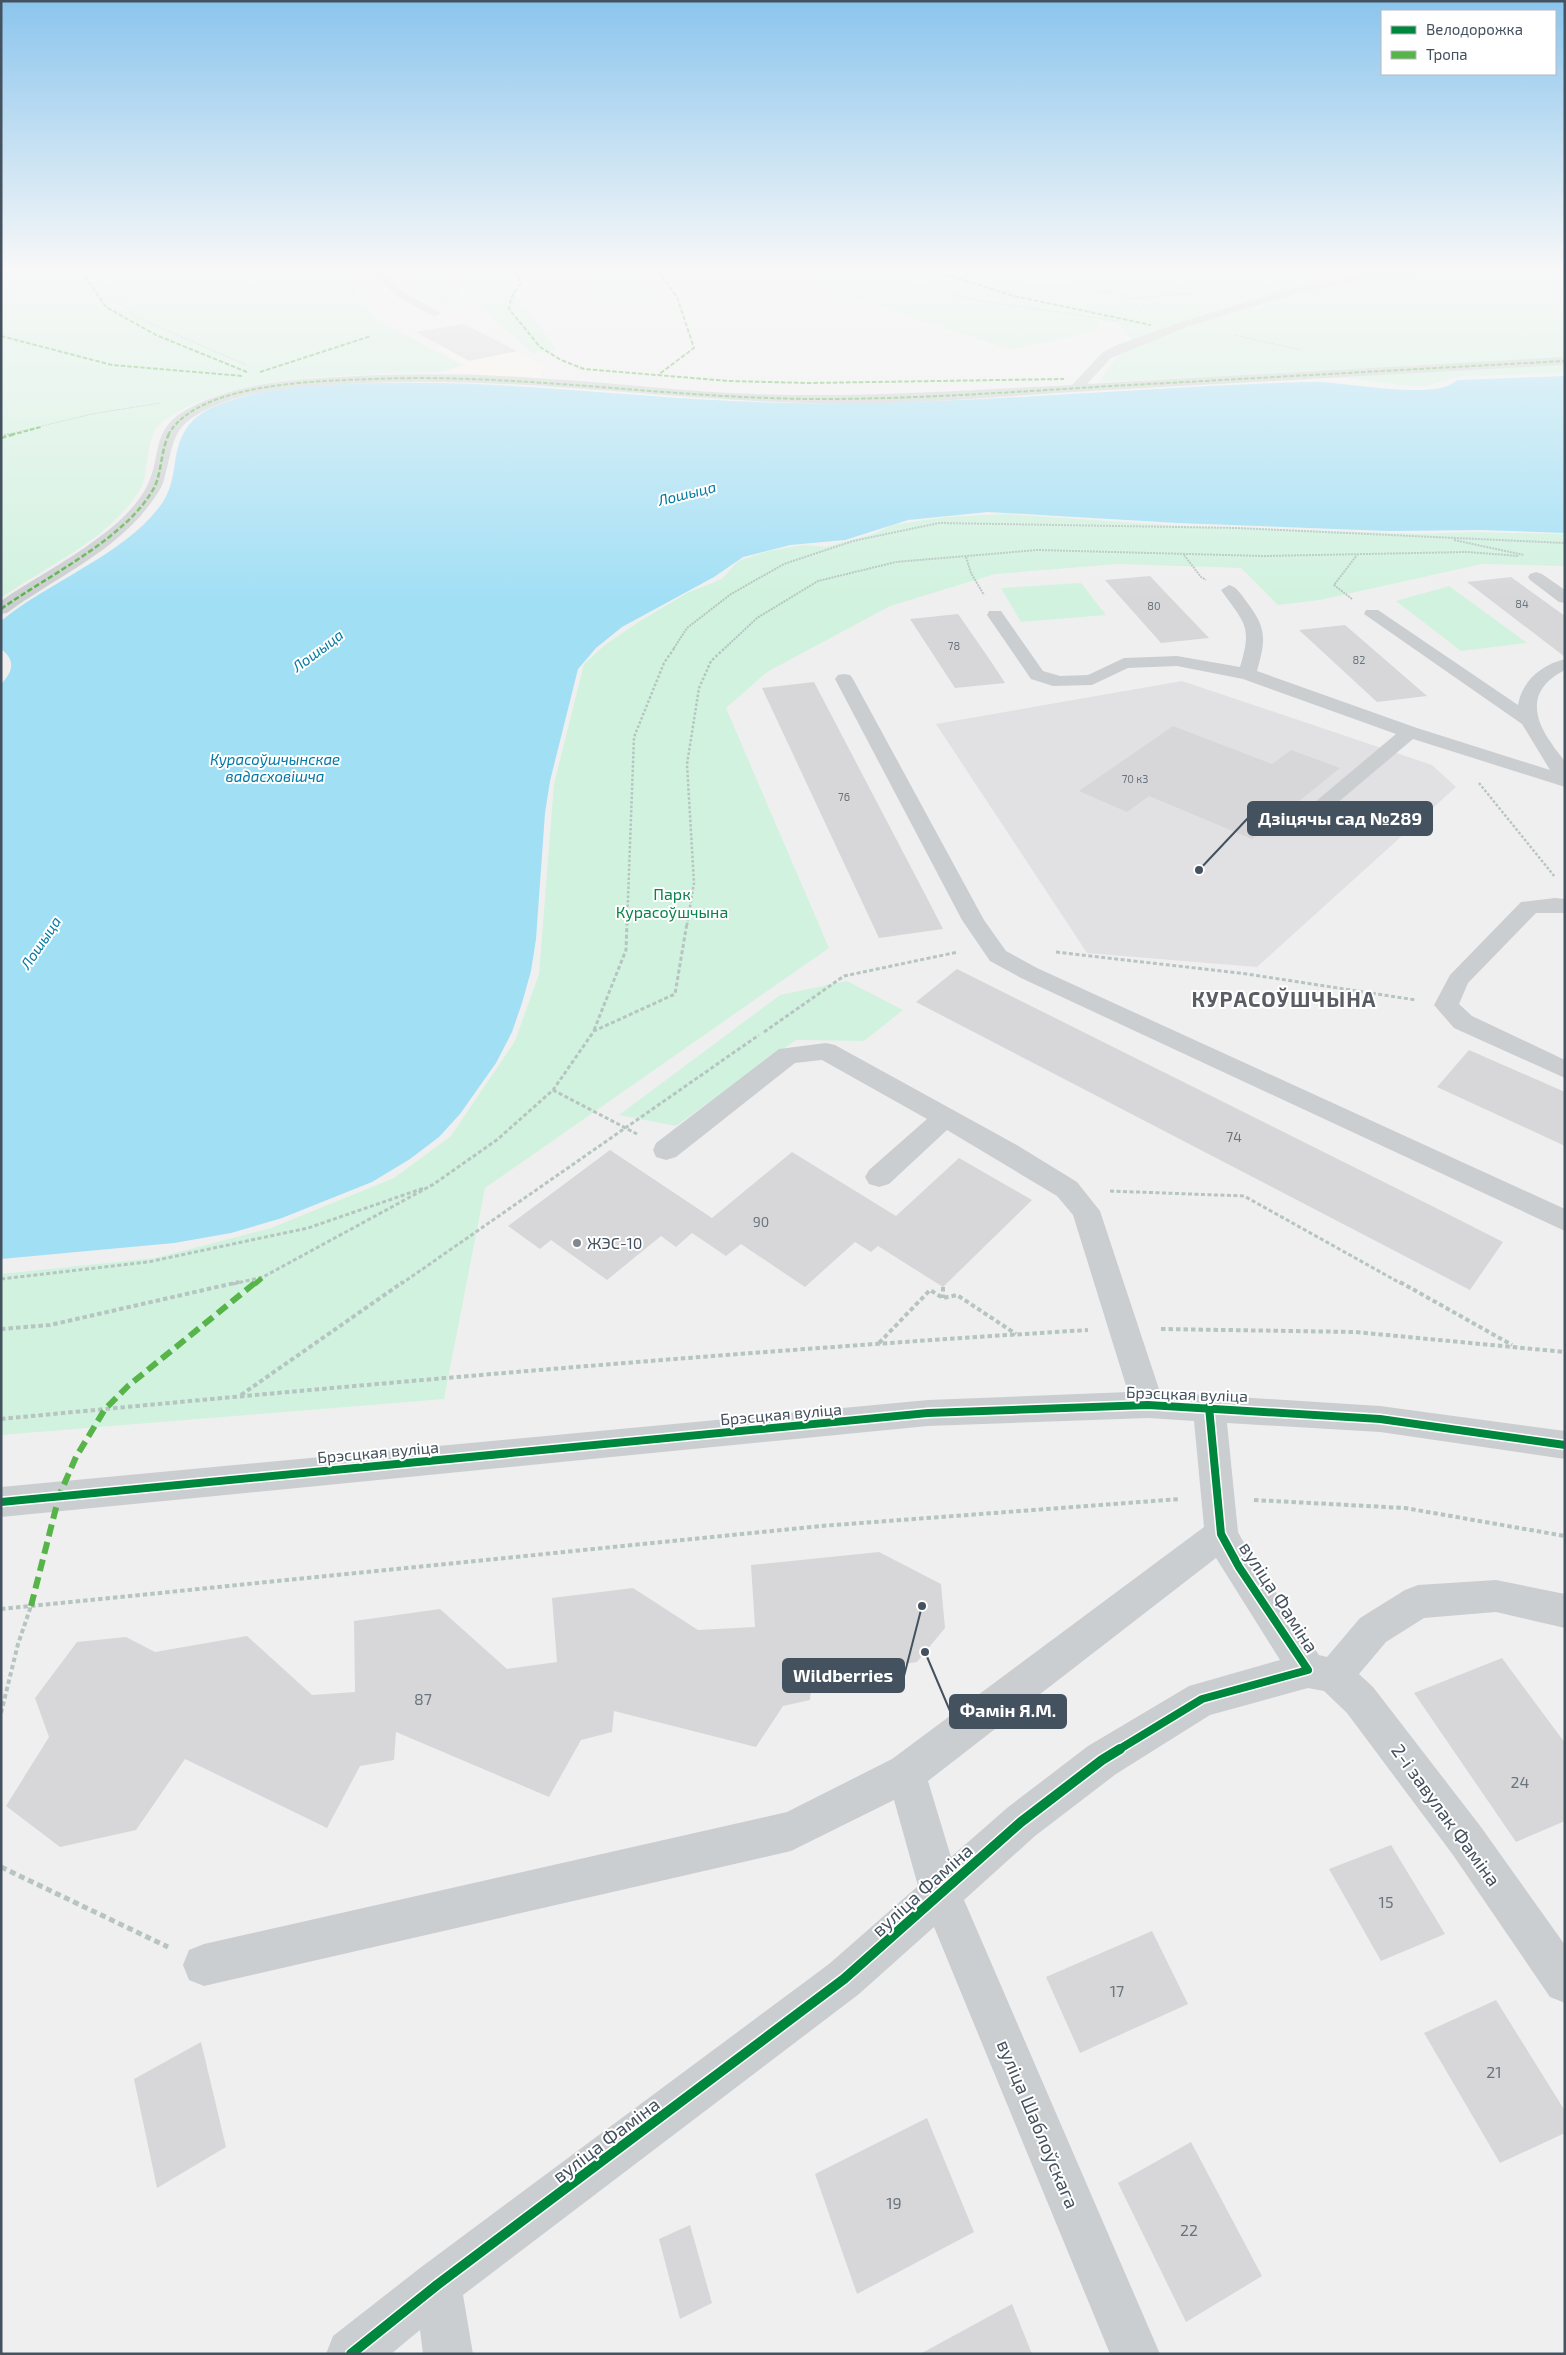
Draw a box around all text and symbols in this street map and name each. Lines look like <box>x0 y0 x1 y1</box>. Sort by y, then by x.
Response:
legend <box>1381 10 1556 75</box>
text: Велодорожка <box>1426 20 1523 38</box>
text: Тропа <box>1426 45 1468 63</box>
water label: Лошыца <box>655 477 718 509</box>
house number: 84 <box>1515 597 1529 610</box>
house number: 80 <box>1147 599 1161 612</box>
water label: Лошыца <box>287 625 347 676</box>
house number: 78 <box>948 639 960 652</box>
house number: 82 <box>1353 653 1365 666</box>
water label: Курасоўшчынскае вадасховішча <box>210 750 340 785</box>
house number: 70 к3 <box>1122 772 1148 785</box>
house number: 76 <box>838 790 850 803</box>
callout: Дзіцячы сад №289 <box>1248 802 1432 835</box>
text: Дзіцячы сад №289 <box>1258 807 1422 829</box>
park label: Парк Курасоўшчына <box>616 884 728 922</box>
water label: Лошыца <box>16 913 64 973</box>
district label: КУРАСОЎШЧЫНА <box>1192 986 1376 1011</box>
house number: 74 <box>1226 1128 1242 1145</box>
house number: 90 <box>753 1213 769 1230</box>
place label: ЖЭС-10 <box>587 1233 642 1252</box>
marker: ЖЭС-10 <box>571 1237 583 1249</box>
street label: Брэсцкая вуліца <box>1126 1382 1248 1406</box>
street label: Брэсцкая вуліца <box>719 1399 843 1429</box>
street label: Брэсцкая вуліца <box>316 1437 440 1467</box>
street label: вуліца Фаміна <box>1234 1537 1324 1657</box>
callout: Wildberries <box>783 1659 904 1692</box>
text: Wildberries <box>793 1664 893 1686</box>
house number: 87 <box>414 1689 432 1708</box>
callout: Фамін Я.М. <box>950 1695 1066 1728</box>
text: Фамін Я.М. <box>960 1699 1056 1721</box>
street label: 2-і завулак Фаміна <box>1386 1739 1506 1891</box>
house number: 24 <box>1511 1772 1530 1791</box>
street label: вуліца Фаміна <box>866 1838 978 1942</box>
house number: 15 <box>1379 1892 1393 1911</box>
house number: 17 <box>1110 1981 1124 2000</box>
street label: вуліца Шаблоўскага <box>992 2036 1084 2212</box>
house number: 21 <box>1486 2062 1502 2081</box>
street label: вуліца Фаміна <box>548 2092 664 2188</box>
house number: 19 <box>886 2193 902 2212</box>
house number: 22 <box>1180 2220 1198 2239</box>

